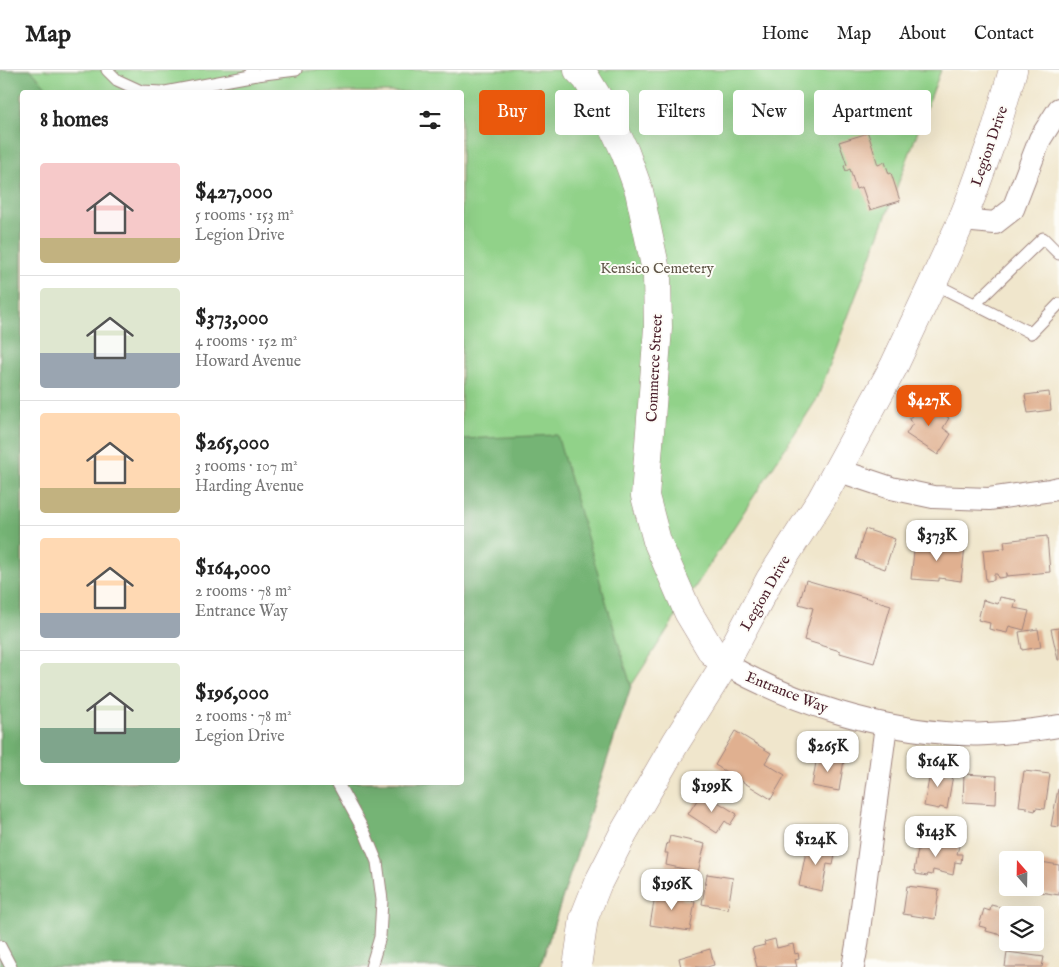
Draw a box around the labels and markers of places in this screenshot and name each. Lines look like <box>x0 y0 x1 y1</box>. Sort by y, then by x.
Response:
pin: $427K <box>894 384 964 427</box>
pin: $373K <box>902 520 972 562</box>
pin: $265K <box>793 730 863 773</box>
pin: $164K <box>903 746 973 788</box>
pin: $199K <box>677 770 747 813</box>
pin: $143K <box>901 816 971 858</box>
pin: $124K <box>781 824 851 866</box>
pin: $196K <box>637 868 707 911</box>

